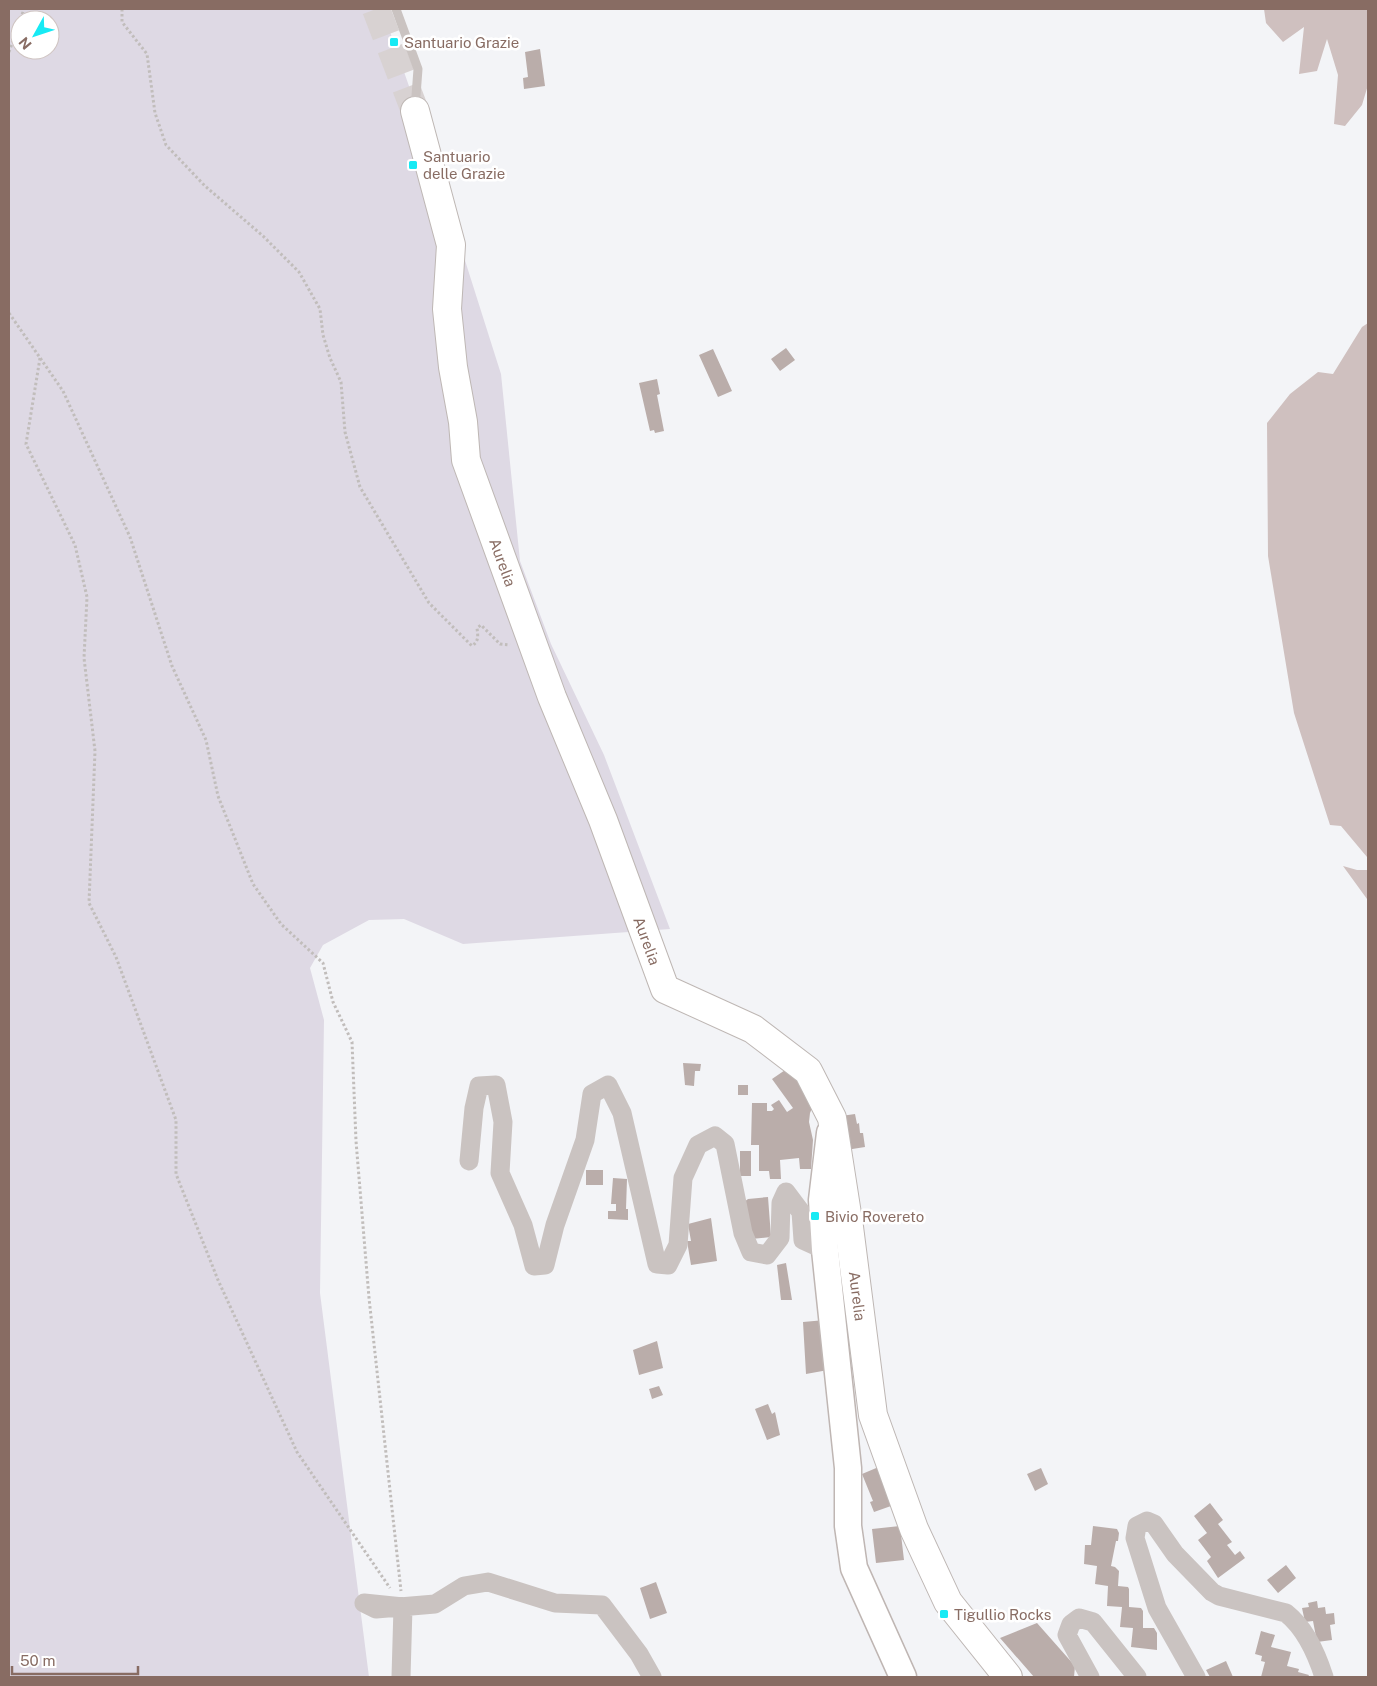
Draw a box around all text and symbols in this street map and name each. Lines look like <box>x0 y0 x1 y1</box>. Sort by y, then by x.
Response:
north arrow <box>10 10 60 60</box>
text: N <box>15 34 35 53</box>
place label: Santuario Grazie <box>404 34 519 51</box>
marker: Santuario Grazie <box>388 36 400 48</box>
place label: Santuario delle Grazie <box>423 148 505 182</box>
marker: Santuario delle Grazie <box>407 159 419 171</box>
street label: Aurelia <box>487 536 520 589</box>
street label: Aurelia <box>631 914 664 967</box>
place label: Bivio Rovereto <box>825 1208 924 1225</box>
marker: Bivio Rovereto <box>809 1210 821 1222</box>
street label: Aurelia <box>846 1270 869 1322</box>
place label: Tigullio Rocks <box>954 1606 1051 1623</box>
marker: Tigullio Rocks <box>938 1608 950 1620</box>
scale bar <box>12 1644 139 1676</box>
text: 50 m <box>20 1652 55 1669</box>

